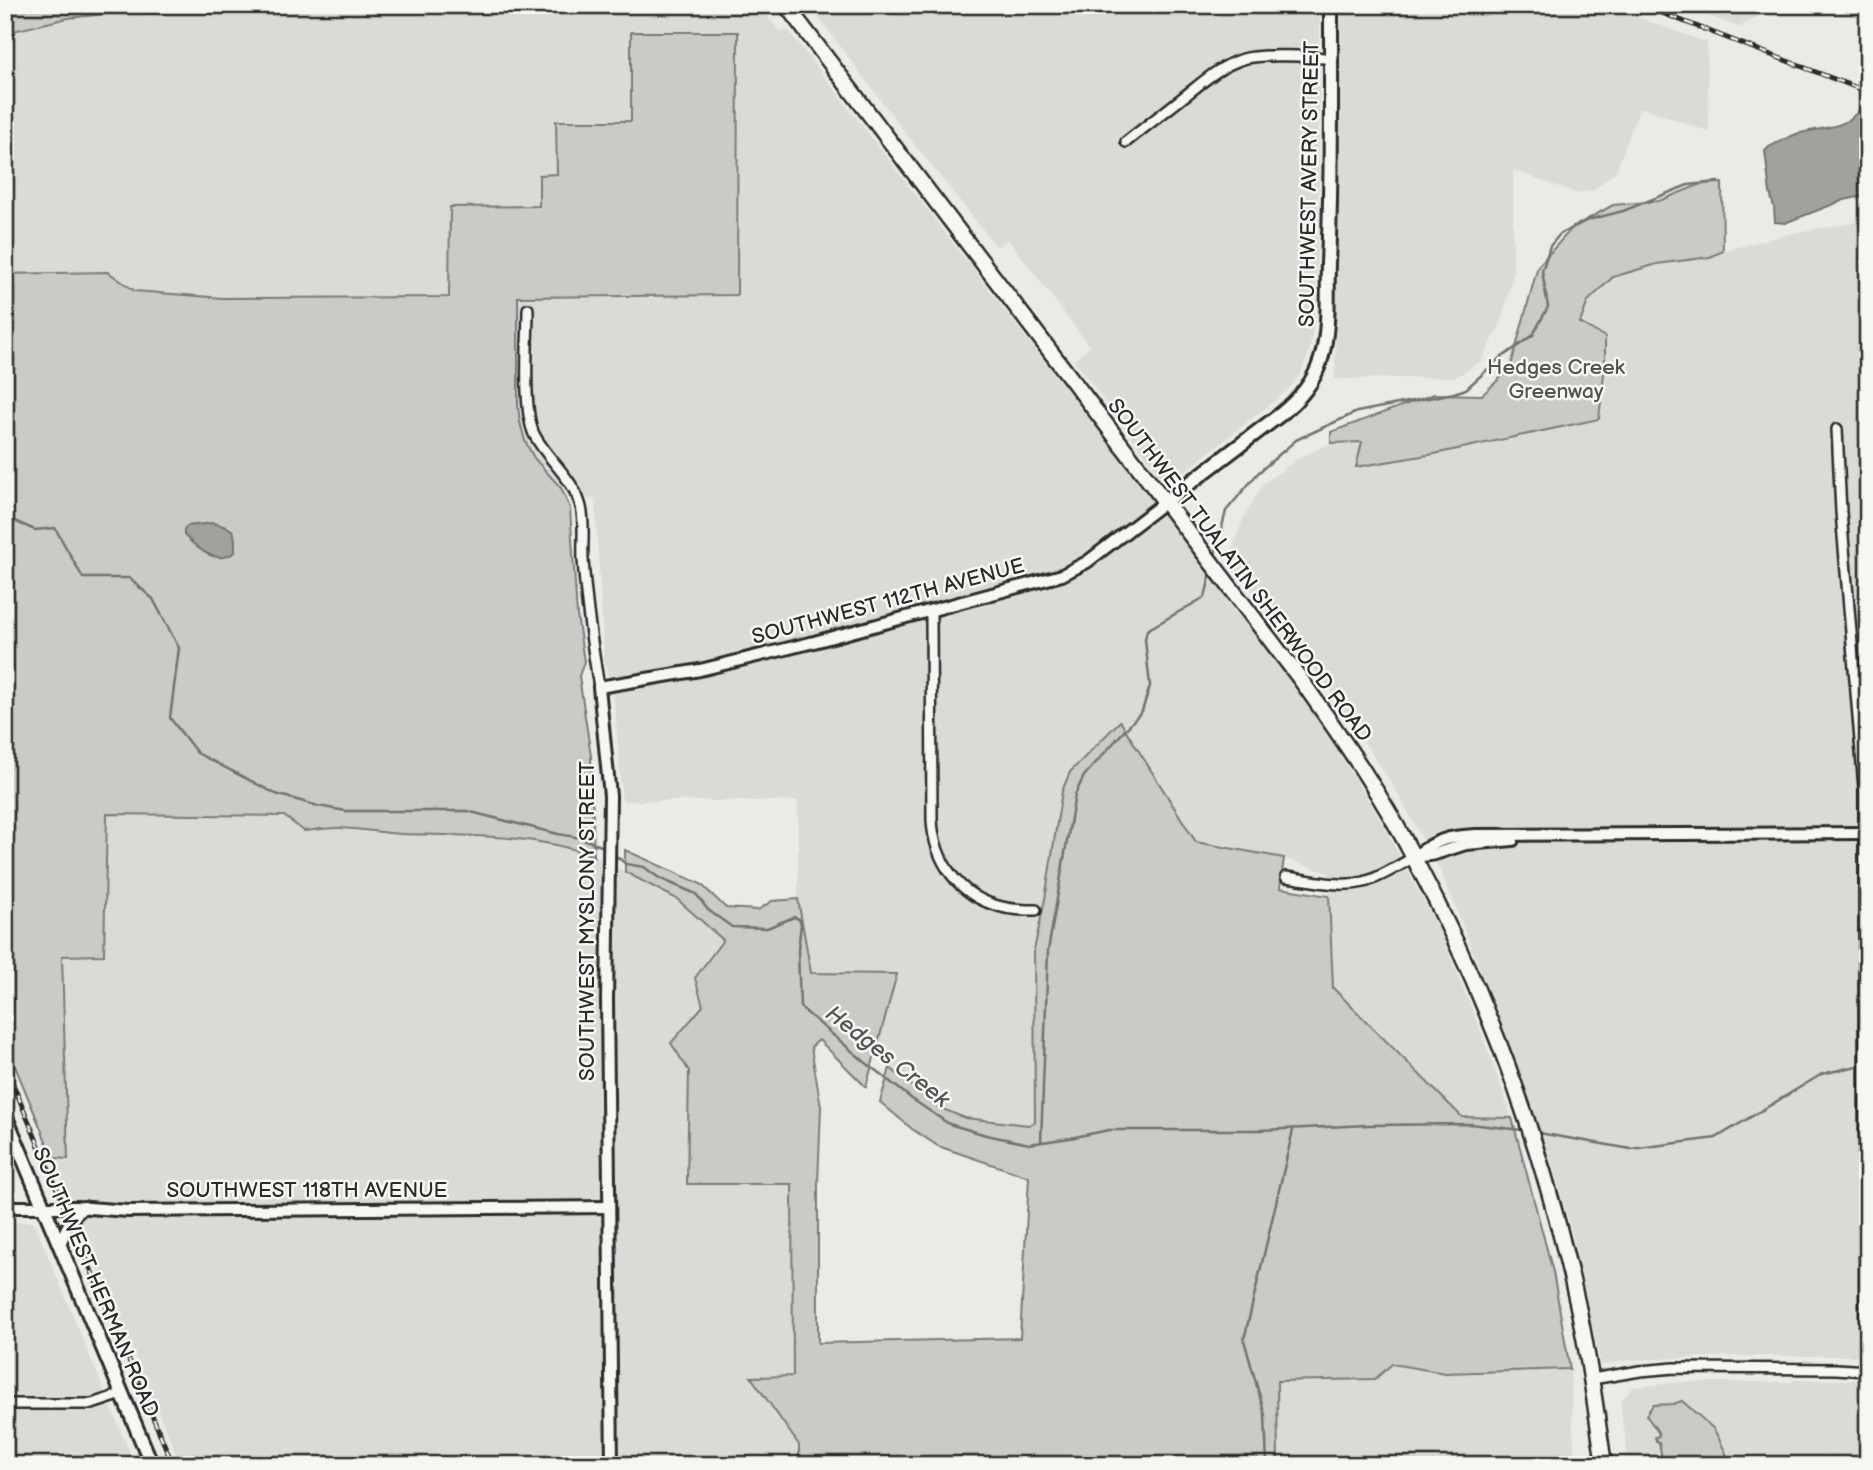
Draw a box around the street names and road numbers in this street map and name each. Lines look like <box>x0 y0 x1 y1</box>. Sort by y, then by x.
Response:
street label: SOUTHWEST AVERY STREET <box>1295 40 1325 327</box>
street label: SOUTHWEST TUALATIN SHERWOOD ROAD <box>1102 394 1377 747</box>
street label: SOUTHWEST 112TH AVENUE <box>749 553 1027 650</box>
street label: SOUTHWEST MYSLONY STREET <box>575 761 600 1081</box>
street label: SOUTHWEST HERMAN ROAD <box>27 1143 164 1421</box>
street label: SOUTHWEST 118TH AVENUE <box>167 1178 447 1203</box>

